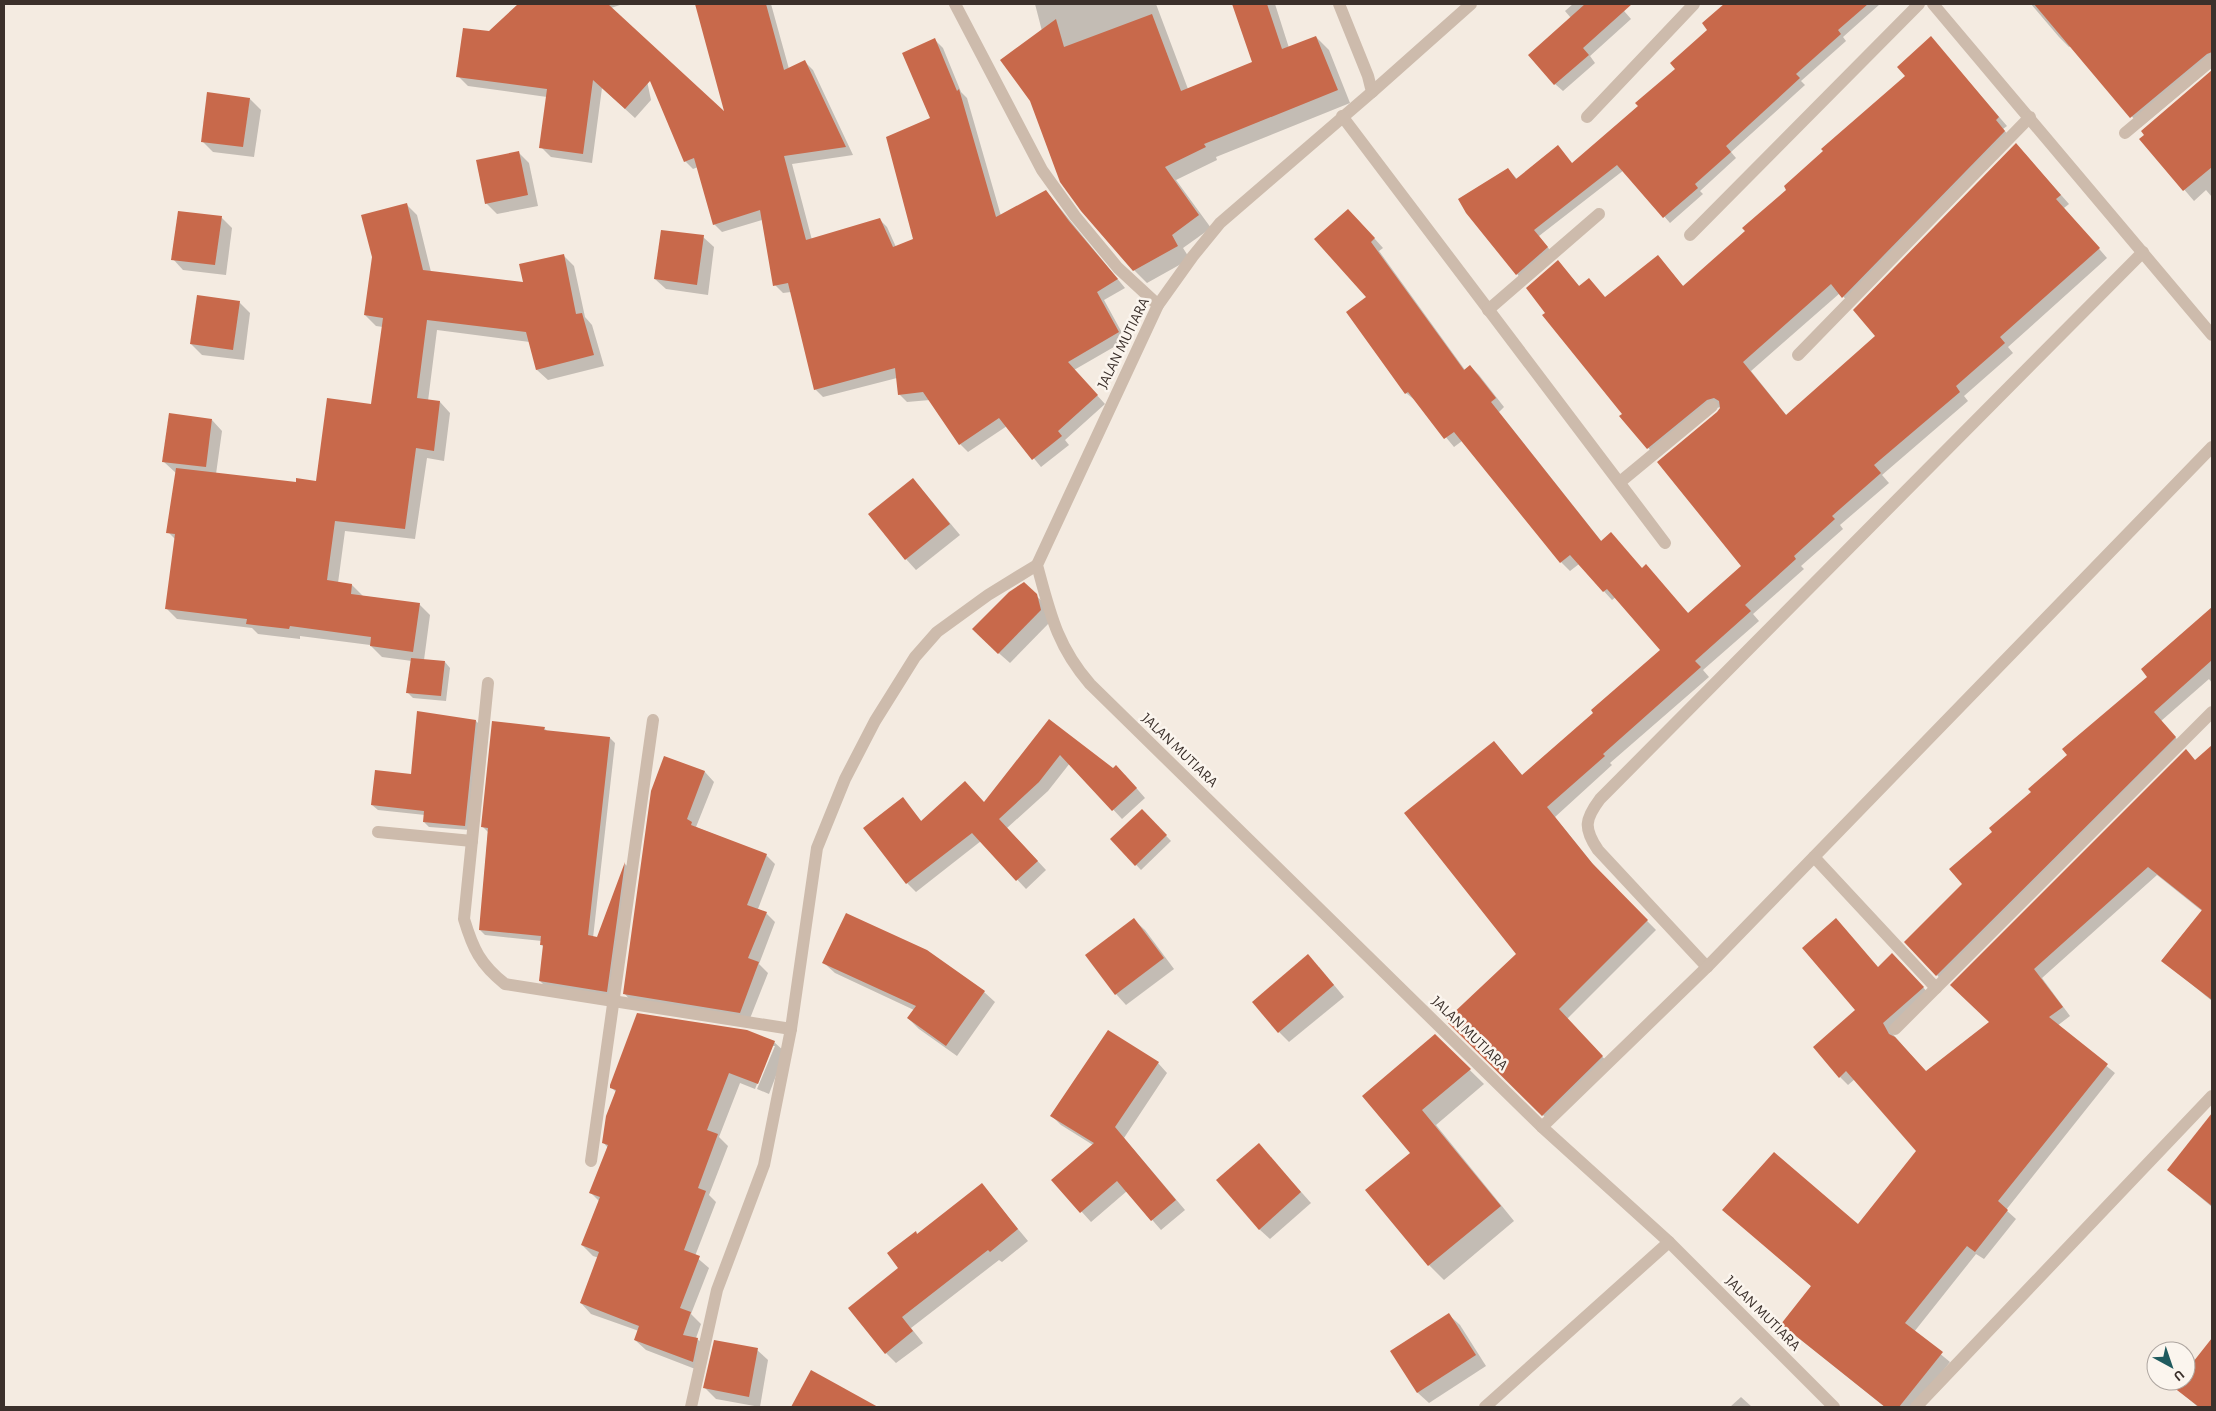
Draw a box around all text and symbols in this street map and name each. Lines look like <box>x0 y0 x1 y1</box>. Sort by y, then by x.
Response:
street label: JALAN MUTIARA <box>1095 295 1152 391</box>
street label: JALAN MUTIARA <box>1139 711 1221 790</box>
street label: JALAN MUTIARA <box>1429 994 1511 1073</box>
street label: JALAN MUTIARA <box>1722 1273 1803 1354</box>
north arrow <box>2146 1341 2196 1391</box>
text: U <box>2171 1367 2187 1383</box>

